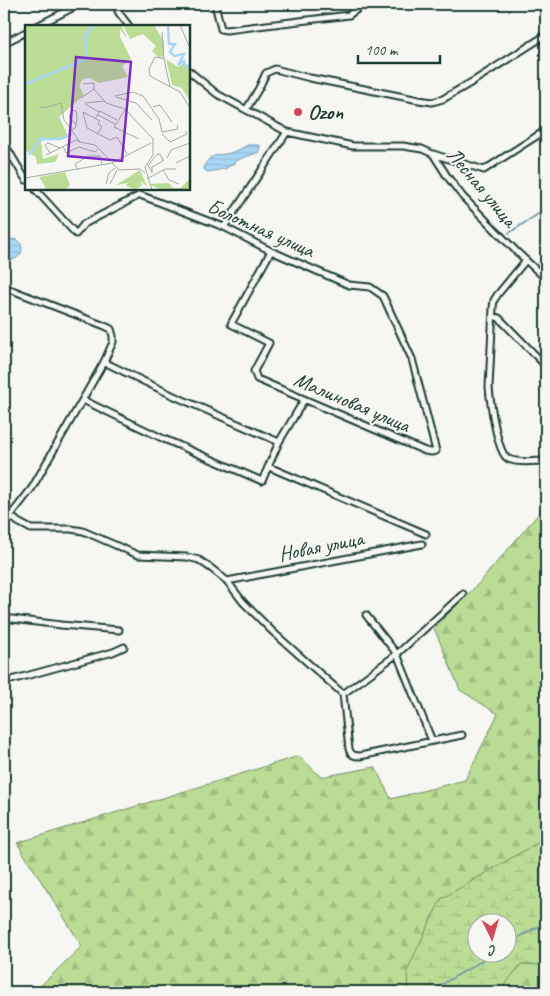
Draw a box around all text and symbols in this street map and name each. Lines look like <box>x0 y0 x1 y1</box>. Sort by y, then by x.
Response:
inset map <box>25 25 190 190</box>
scale bar <box>358 32 440 64</box>
text: 100 m <box>365 41 399 60</box>
place label: Ozon <box>308 99 343 125</box>
marker: Ozon <box>292 106 304 118</box>
street label: Лесная улица <box>441 142 524 234</box>
street label: Болотная улица <box>203 193 320 264</box>
street label: Малиновая улица <box>290 366 415 439</box>
street label: Новая улица <box>276 525 368 567</box>
north arrow <box>468 914 518 964</box>
text: С <box>487 942 497 959</box>

